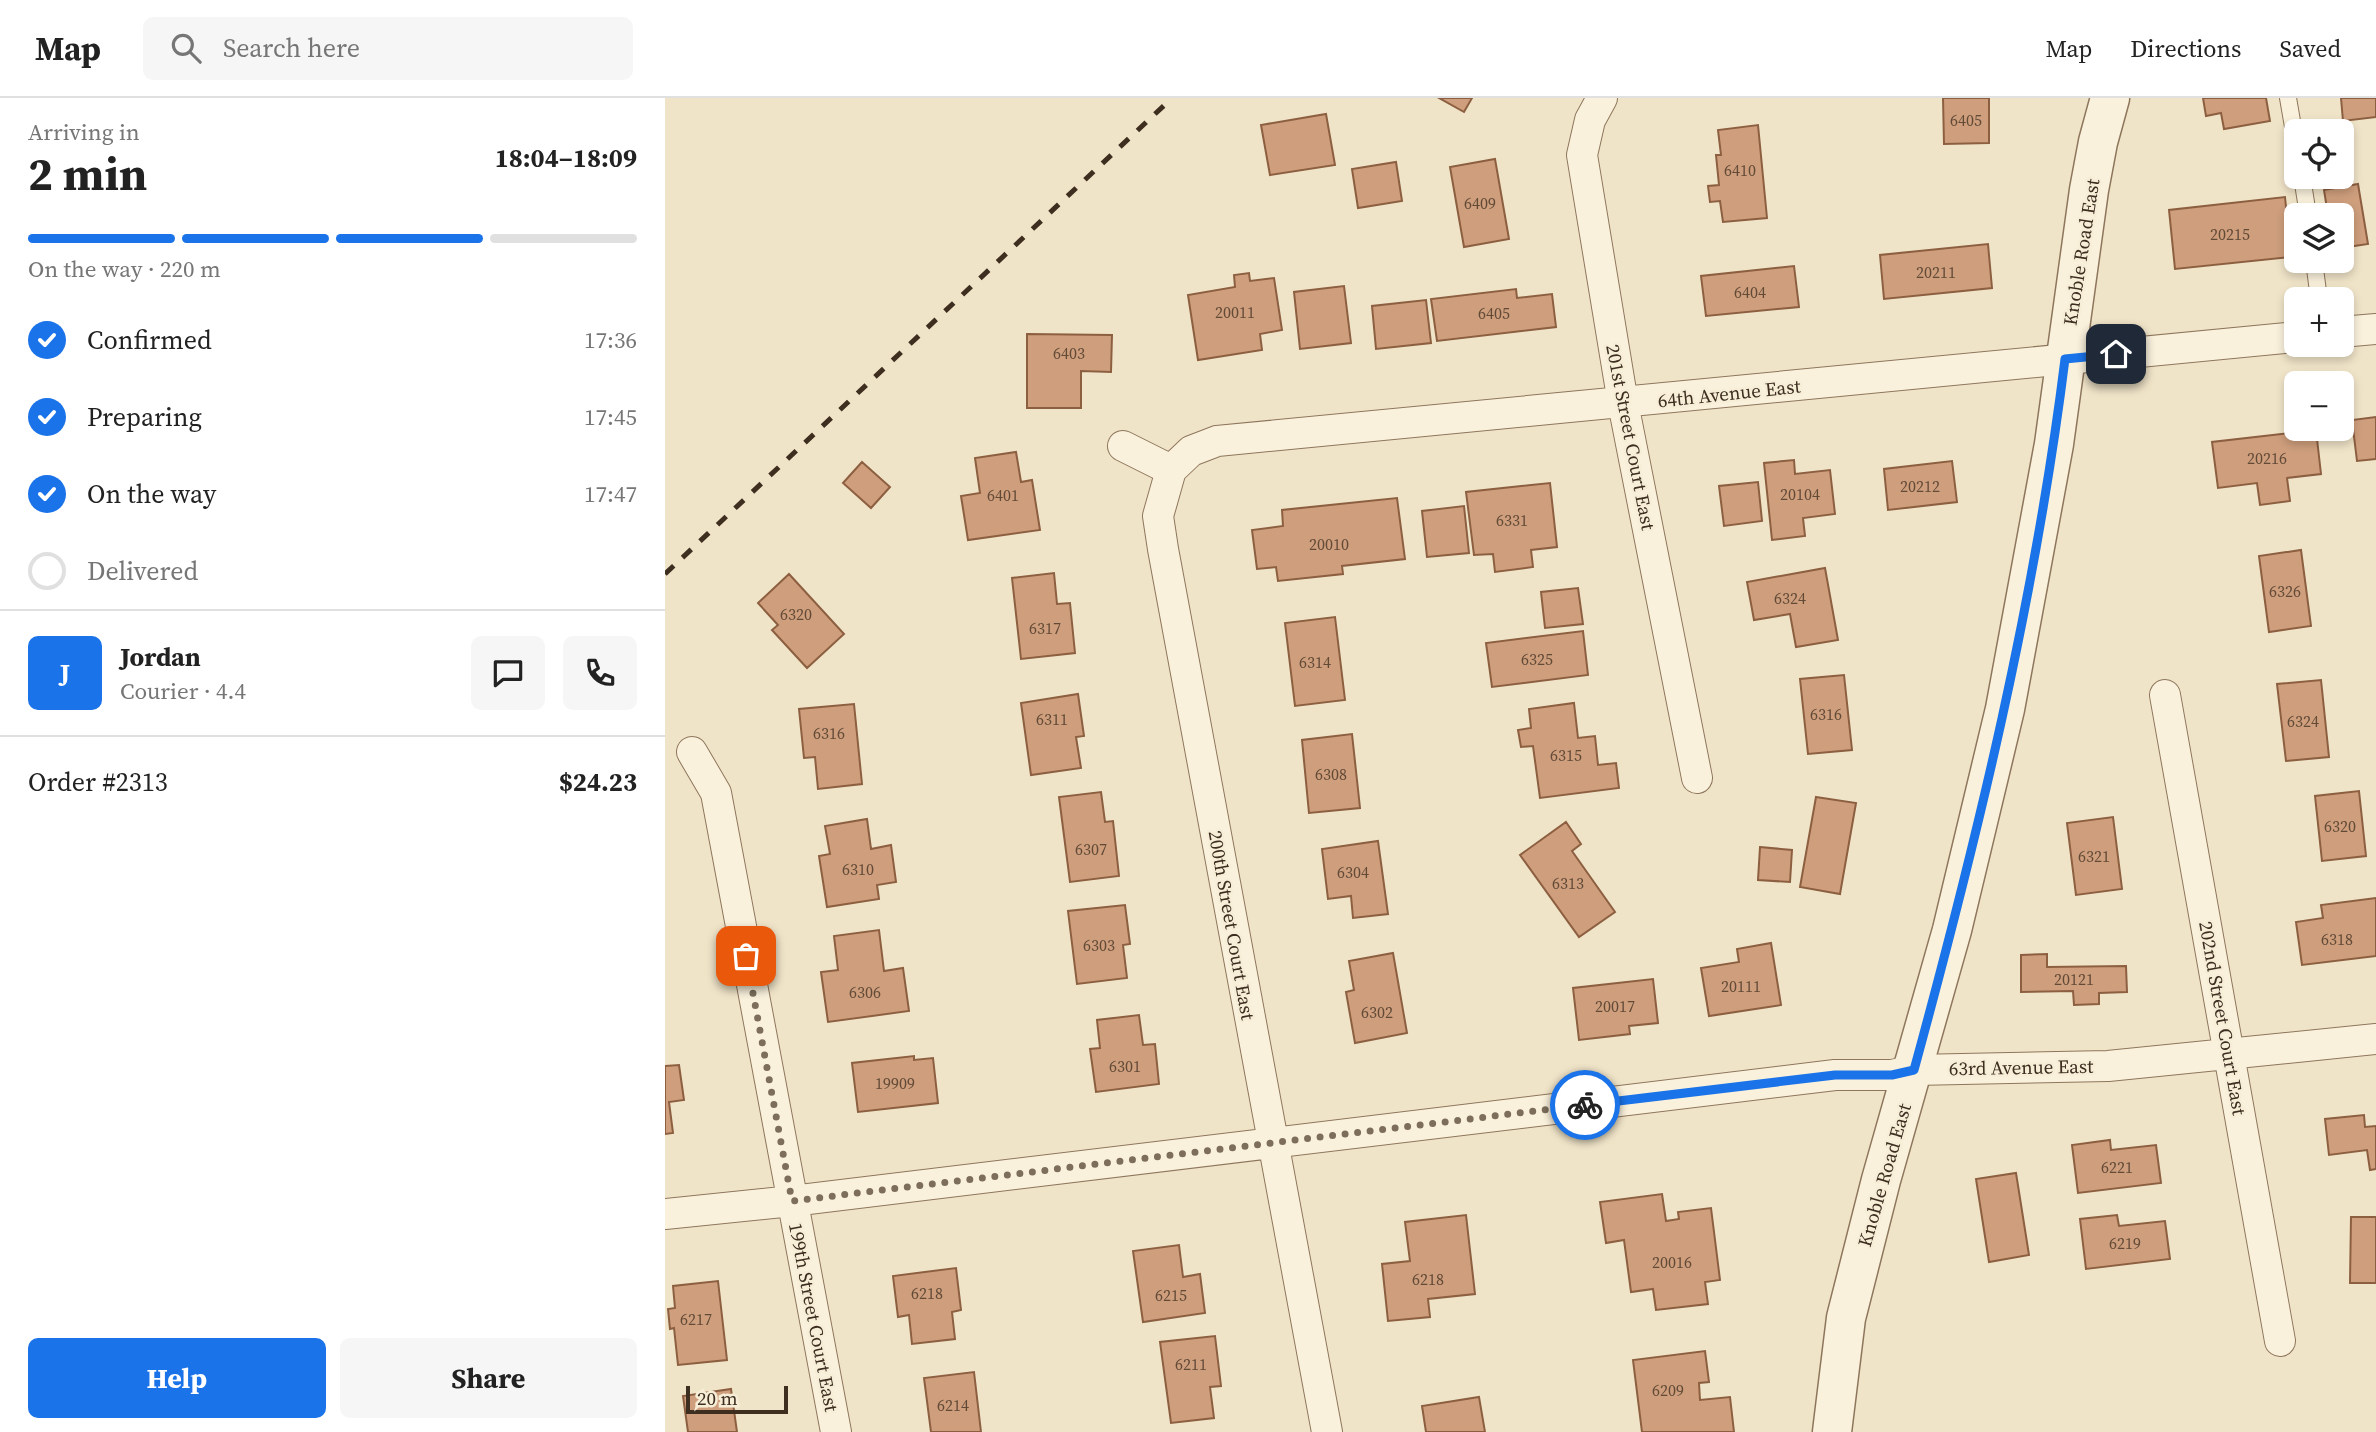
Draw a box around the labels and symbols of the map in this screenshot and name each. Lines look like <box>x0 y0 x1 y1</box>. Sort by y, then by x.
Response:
house number: 6405 <box>1950 109 1982 131</box>
house number: 6410 <box>1724 159 1756 181</box>
street label: Knoble Road East <box>2057 176 2106 327</box>
house number: 6409 <box>1464 192 1496 214</box>
house number: 20215 <box>2210 223 2250 245</box>
house number: 20211 <box>1916 261 1956 283</box>
house number: 6404 <box>1734 281 1766 303</box>
house number: 20011 <box>1215 301 1255 323</box>
house number: 6405 <box>1478 302 1510 324</box>
pin <box>2086 324 2146 384</box>
house number: 6403 <box>1053 342 1085 364</box>
street label: 201st Street Court East <box>1600 342 1662 533</box>
street label: 64th Avenue East <box>1656 372 1802 413</box>
house number: 20216 <box>2247 447 2287 469</box>
house number: 20212 <box>1900 475 1940 497</box>
house number: 20104 <box>1780 483 1820 505</box>
house number: 6401 <box>987 484 1019 506</box>
house number: 6331 <box>1496 509 1528 531</box>
house number: 20010 <box>1309 533 1349 555</box>
house number: 6326 <box>2269 580 2301 602</box>
house number: 6324 <box>1774 587 1806 609</box>
house number: 6320 <box>780 603 812 625</box>
house number: 6317 <box>1029 617 1061 639</box>
house number: 6325 <box>1521 648 1553 670</box>
house number: 6314 <box>1299 651 1331 673</box>
house number: 6316 <box>1810 703 1842 725</box>
house number: 6311 <box>1036 708 1068 730</box>
house number: 6324 <box>2287 710 2319 732</box>
house number: 6316 <box>813 722 845 744</box>
house number: 6315 <box>1550 744 1582 766</box>
house number: 6308 <box>1315 763 1347 785</box>
house number: 6320 <box>2324 815 2356 837</box>
street label: 200th Street Court East <box>1203 828 1262 1023</box>
house number: 6307 <box>1075 838 1107 860</box>
house number: 6321 <box>2078 845 2110 867</box>
house number: 6310 <box>842 858 874 880</box>
house number: 6304 <box>1337 861 1369 883</box>
house number: 6313 <box>1552 872 1584 894</box>
street label: 202nd Street Court East <box>2193 919 2253 1118</box>
pin <box>716 926 776 986</box>
house number: 6318 <box>2321 928 2353 950</box>
house number: 6303 <box>1083 934 1115 956</box>
house number: 20121 <box>2054 968 2094 990</box>
house number: 20111 <box>1721 975 1761 997</box>
house number: 6306 <box>849 981 881 1003</box>
house number: 20017 <box>1595 995 1635 1017</box>
house number: 6302 <box>1361 1001 1393 1023</box>
street label: 63rd Avenue East <box>1949 1053 2094 1081</box>
house number: 6301 <box>1109 1055 1141 1077</box>
courier <box>1550 1070 1620 1140</box>
house number: 19909 <box>875 1072 915 1094</box>
street label: Knoble Road East <box>1851 1099 1917 1250</box>
house number: 6221 <box>2101 1156 2133 1178</box>
street label: 199th Street Court East <box>783 1220 845 1414</box>
house number: 6219 <box>2109 1232 2141 1254</box>
house number: 20016 <box>1652 1251 1692 1273</box>
house number: 6218 <box>1412 1268 1444 1290</box>
house number: 6218 <box>911 1282 943 1304</box>
house number: 6215 <box>1155 1284 1187 1306</box>
house number: 6217 <box>680 1308 712 1330</box>
house number: 6211 <box>1175 1353 1207 1375</box>
house number: 6209 <box>1652 1379 1684 1401</box>
scale bar <box>686 1383 787 1415</box>
house number: 6214 <box>937 1394 969 1416</box>

